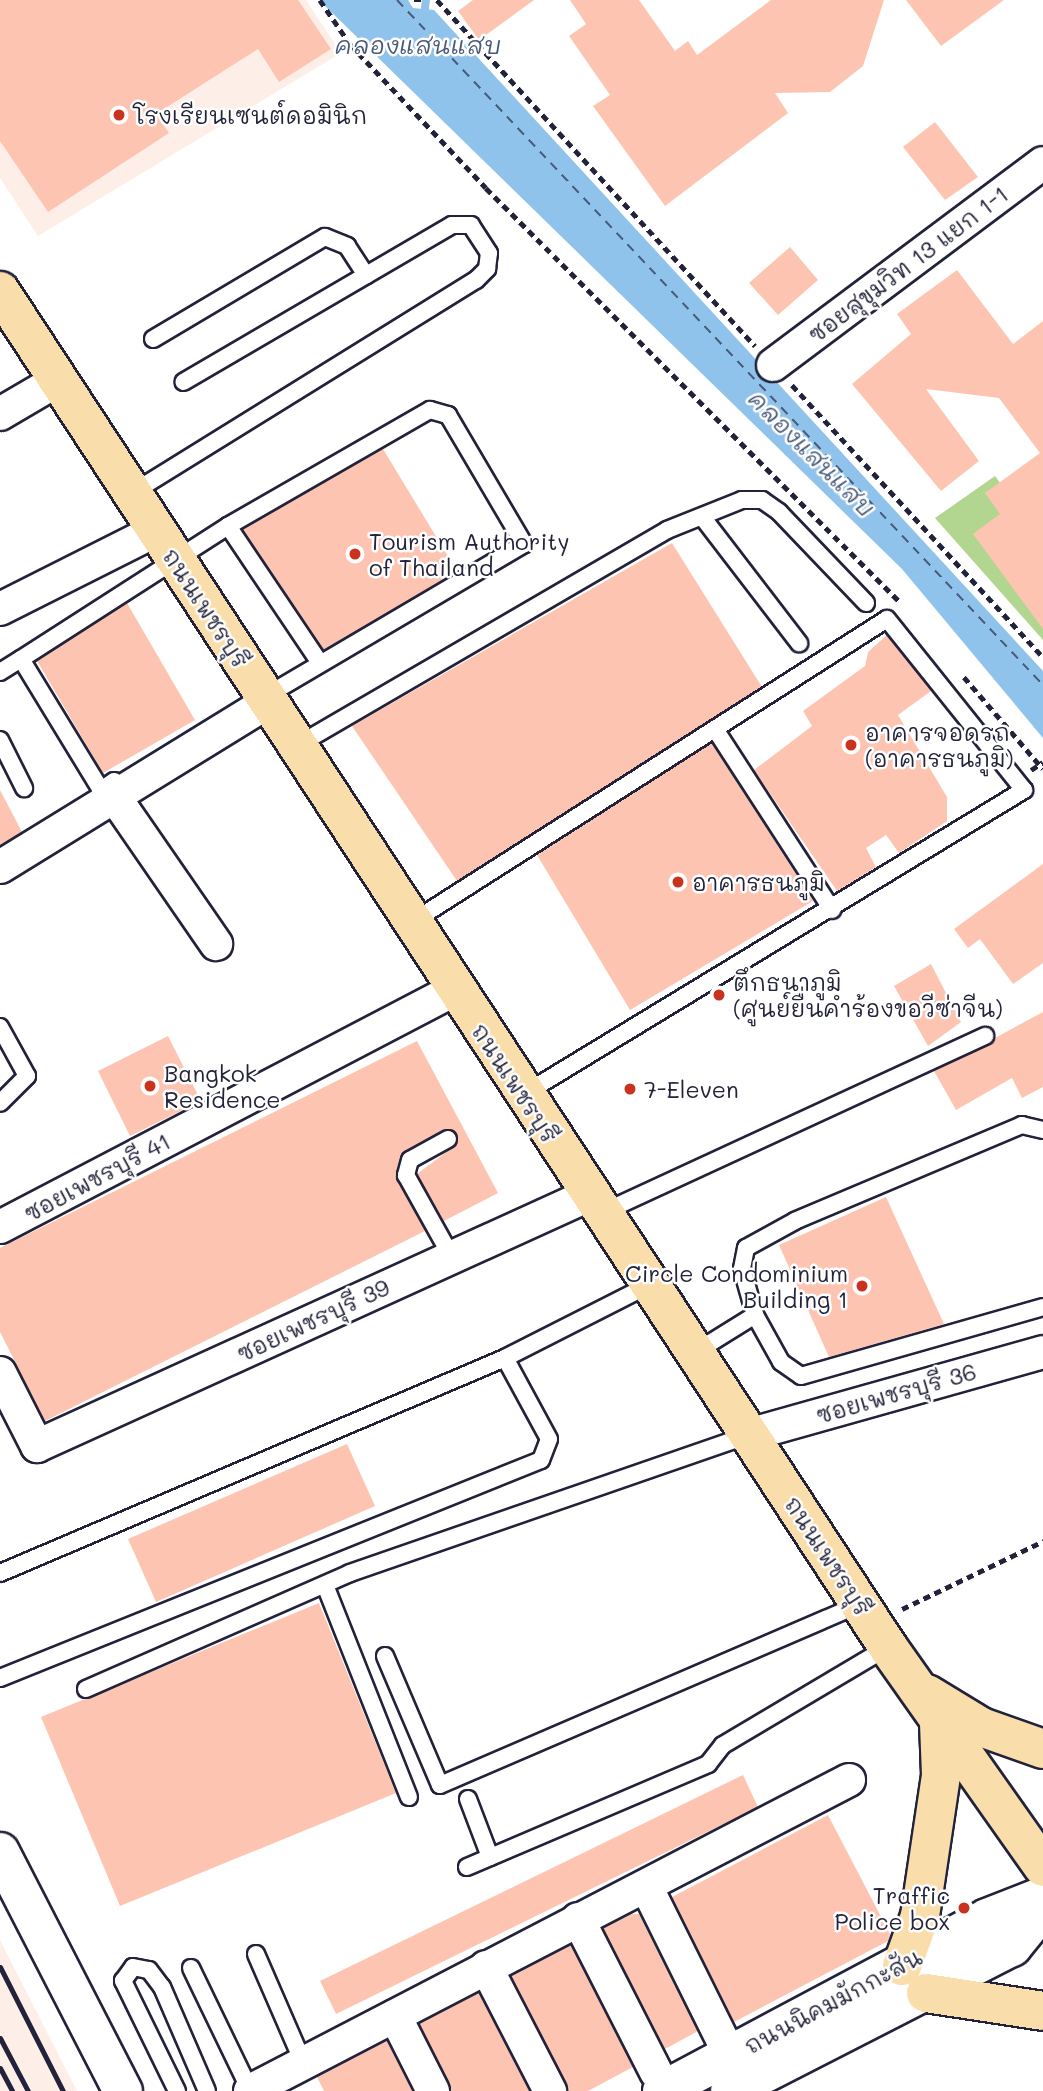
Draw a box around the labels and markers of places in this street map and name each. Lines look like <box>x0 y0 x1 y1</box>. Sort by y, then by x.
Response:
place label: โรงเรียนเซนต์ดอมินิก <box>133 101 367 129</box>
marker: โรงเรียนเซนต์ดอมินิก <box>111 107 127 123</box>
place label: Tourism Authority of Thailand <box>369 527 569 581</box>
marker: Tourism Authority of Thailand <box>347 546 363 562</box>
place label: อาคารจอดรถ (อาคารธนภูมิ) <box>865 718 1014 772</box>
marker: อาคารจอดรถ (อาคารธนภูมิ) <box>843 737 859 753</box>
place label: อาคารธนภูมิ <box>692 868 825 896</box>
marker: อาคารธนภูมิ <box>670 874 686 890</box>
place label: ตึกธนาภูมิ (ศูนย์ยื่นคำร้องขอวีซ่าจีน) <box>733 968 1003 1022</box>
marker: ตึกธนาภูมิ (ศูนย์ยื่นคำร้องขอวีซ่าจีน) <box>711 987 727 1003</box>
place label: Bangkok Residence <box>164 1059 281 1113</box>
place label: 7-Eleven <box>644 1075 739 1103</box>
marker: Bangkok Residence <box>142 1078 158 1094</box>
marker: 7-Eleven <box>622 1081 638 1097</box>
place label: Circle Condominium Building 1 <box>625 1259 848 1313</box>
marker: Circle Condominium Building 1 <box>854 1278 870 1294</box>
place label: Traffic Police box <box>834 1881 950 1935</box>
marker: Traffic Police box <box>956 1900 972 1916</box>

